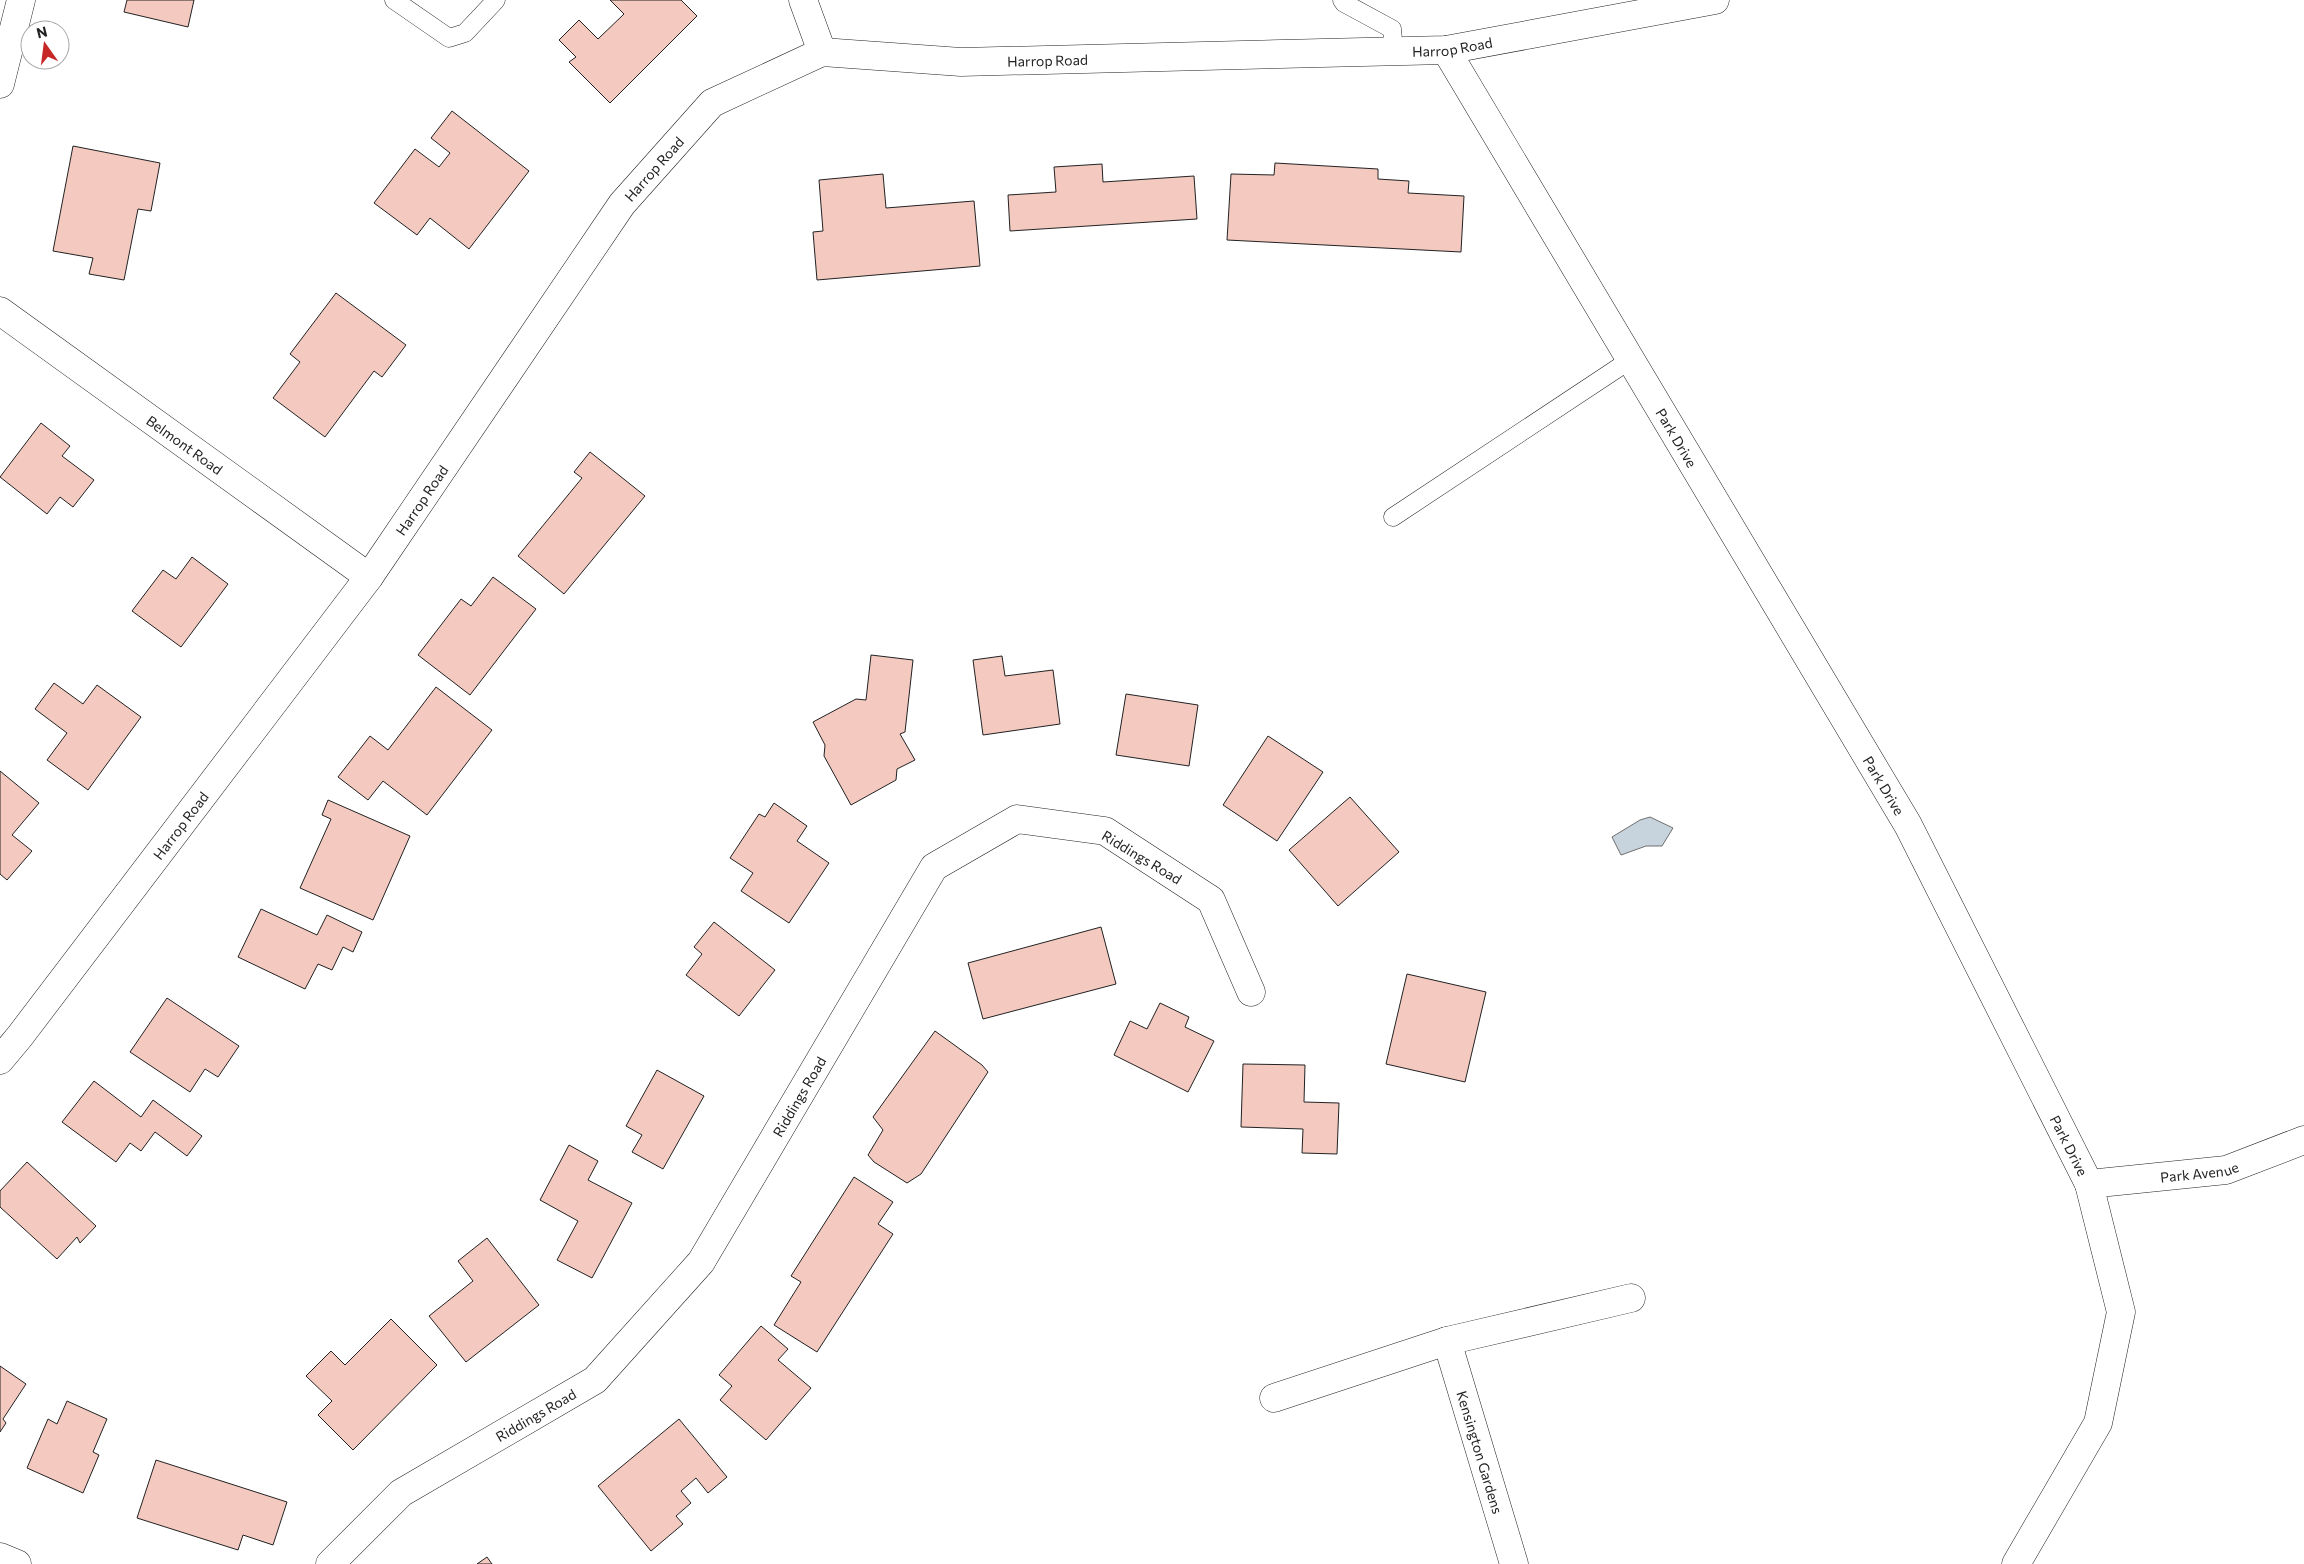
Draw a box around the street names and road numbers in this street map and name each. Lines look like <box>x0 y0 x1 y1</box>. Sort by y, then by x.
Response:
street label: Harrop Road <box>1412 33 1494 59</box>
street label: Harrop Road <box>1007 50 1088 69</box>
street label: Harrop Road <box>620 133 687 204</box>
street label: Park Drive <box>1653 405 1701 470</box>
street label: Belmont Road <box>144 411 226 477</box>
street label: Harrop Road <box>392 462 451 538</box>
street label: Park Drive <box>1860 753 1908 818</box>
street label: Harrop Road <box>149 788 211 863</box>
street label: Riddings Road <box>1099 827 1185 887</box>
street label: Riddings Road <box>769 1053 829 1139</box>
street label: Park Drive <box>2047 1112 2092 1179</box>
street label: Park Avenue <box>2159 1158 2241 1185</box>
street label: Riddings Road <box>492 1385 579 1445</box>
street label: Kensington Gardens <box>1454 1389 1507 1516</box>

